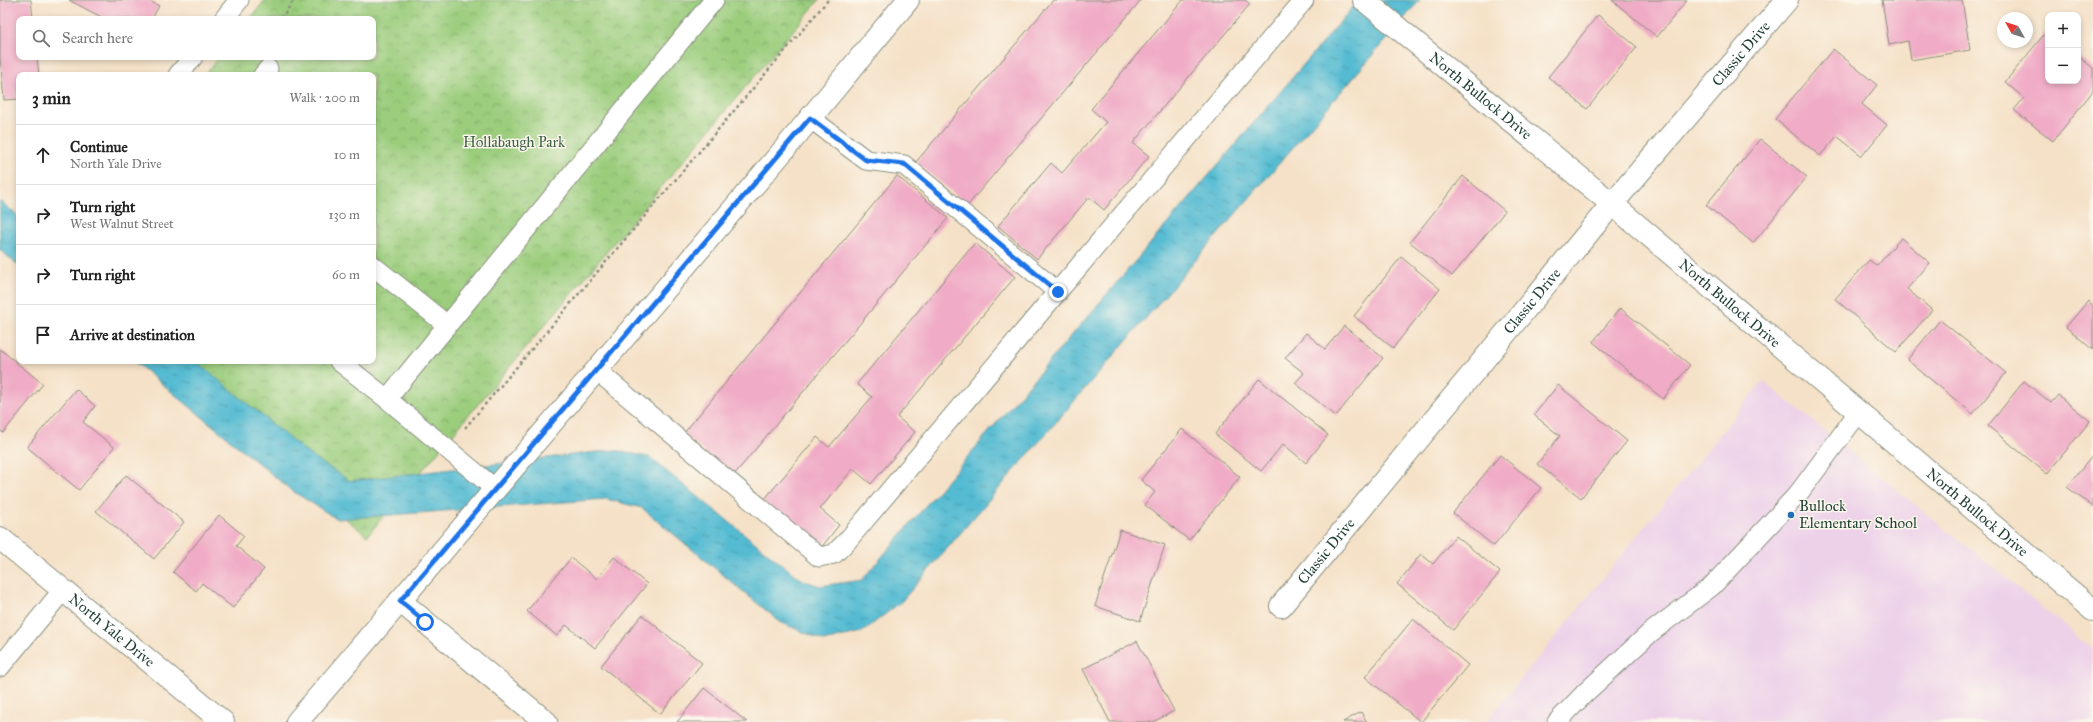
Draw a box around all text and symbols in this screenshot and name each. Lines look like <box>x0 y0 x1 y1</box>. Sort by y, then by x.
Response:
north arrow <box>1997 12 2033 48</box>
map controls <box>2045 12 2081 84</box>
button: + <box>2045 12 2081 48</box>
search box <box>16 16 376 60</box>
street label: Classic Drive <box>1708 17 1774 90</box>
icon: search <box>30 27 52 49</box>
text: Search here <box>62 29 133 47</box>
street label: North Bullock Drive <box>1426 48 1536 143</box>
button: − <box>2045 48 2081 84</box>
text: 3 min <box>32 88 71 109</box>
text: Walk · 200 m <box>290 90 360 106</box>
park label: Hollabaugh Park <box>463 133 565 151</box>
text: Continue <box>70 138 128 156</box>
icon: ahead <box>32 144 54 166</box>
text: 10 m <box>334 147 360 163</box>
text: North Yale Drive <box>70 156 162 172</box>
text: Turn right <box>70 198 135 216</box>
icon: right <box>32 204 54 226</box>
text: 130 m <box>328 207 360 223</box>
text: West Walnut Street <box>70 216 174 232</box>
street label: North Bullock Drive <box>1675 255 1784 351</box>
icon: right <box>32 264 54 286</box>
street label: Classic Drive <box>1500 264 1564 338</box>
text: Turn right <box>70 266 135 284</box>
text: 60 m <box>332 267 360 283</box>
route end <box>1049 283 1067 301</box>
icon: arrive <box>32 324 54 346</box>
text: Arrive at destination <box>70 326 195 344</box>
street label: North Bullock Drive <box>1923 464 2032 560</box>
place label: Bullock Elementary School <box>1799 497 1918 532</box>
marker: Bullock Elementary School <box>1786 510 1796 520</box>
street label: Classic Drive <box>1294 515 1358 588</box>
street label: North Yale Drive <box>65 590 158 671</box>
route start <box>416 613 434 631</box>

